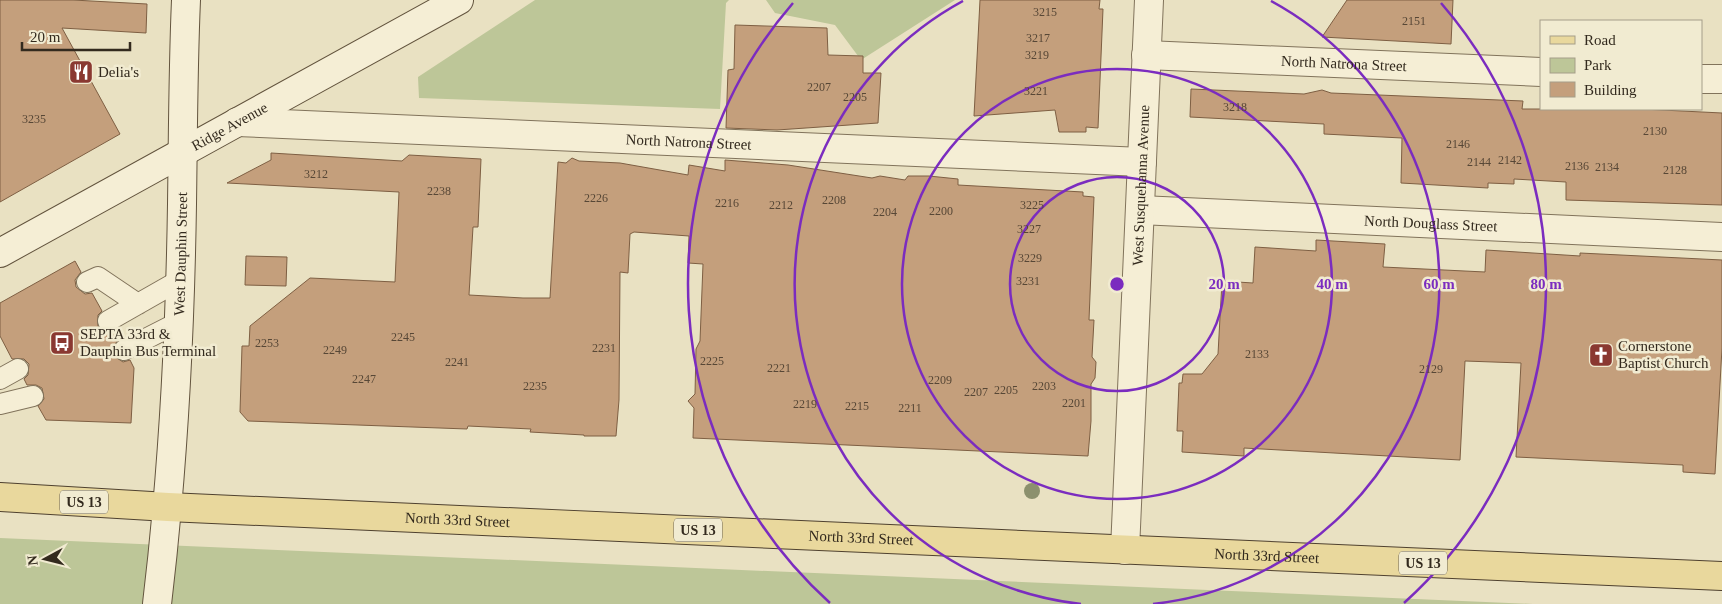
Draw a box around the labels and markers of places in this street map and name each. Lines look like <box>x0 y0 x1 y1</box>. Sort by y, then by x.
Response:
restaurant icon: Delia's <box>68 59 94 85</box>
place label: Delia's <box>98 64 139 80</box>
centre of rings <box>1108 275 1126 293</box>
place label: SEPTA 33rd & Dauphin Bus Terminal <box>80 326 216 359</box>
bus stop icon: SEPTA 33rd & Dauphin Bus Terminal <box>49 330 75 356</box>
place label: Cornerstone Baptist Church <box>1618 338 1709 371</box>
church icon: Cornerstone Baptist Church <box>1588 342 1614 368</box>

